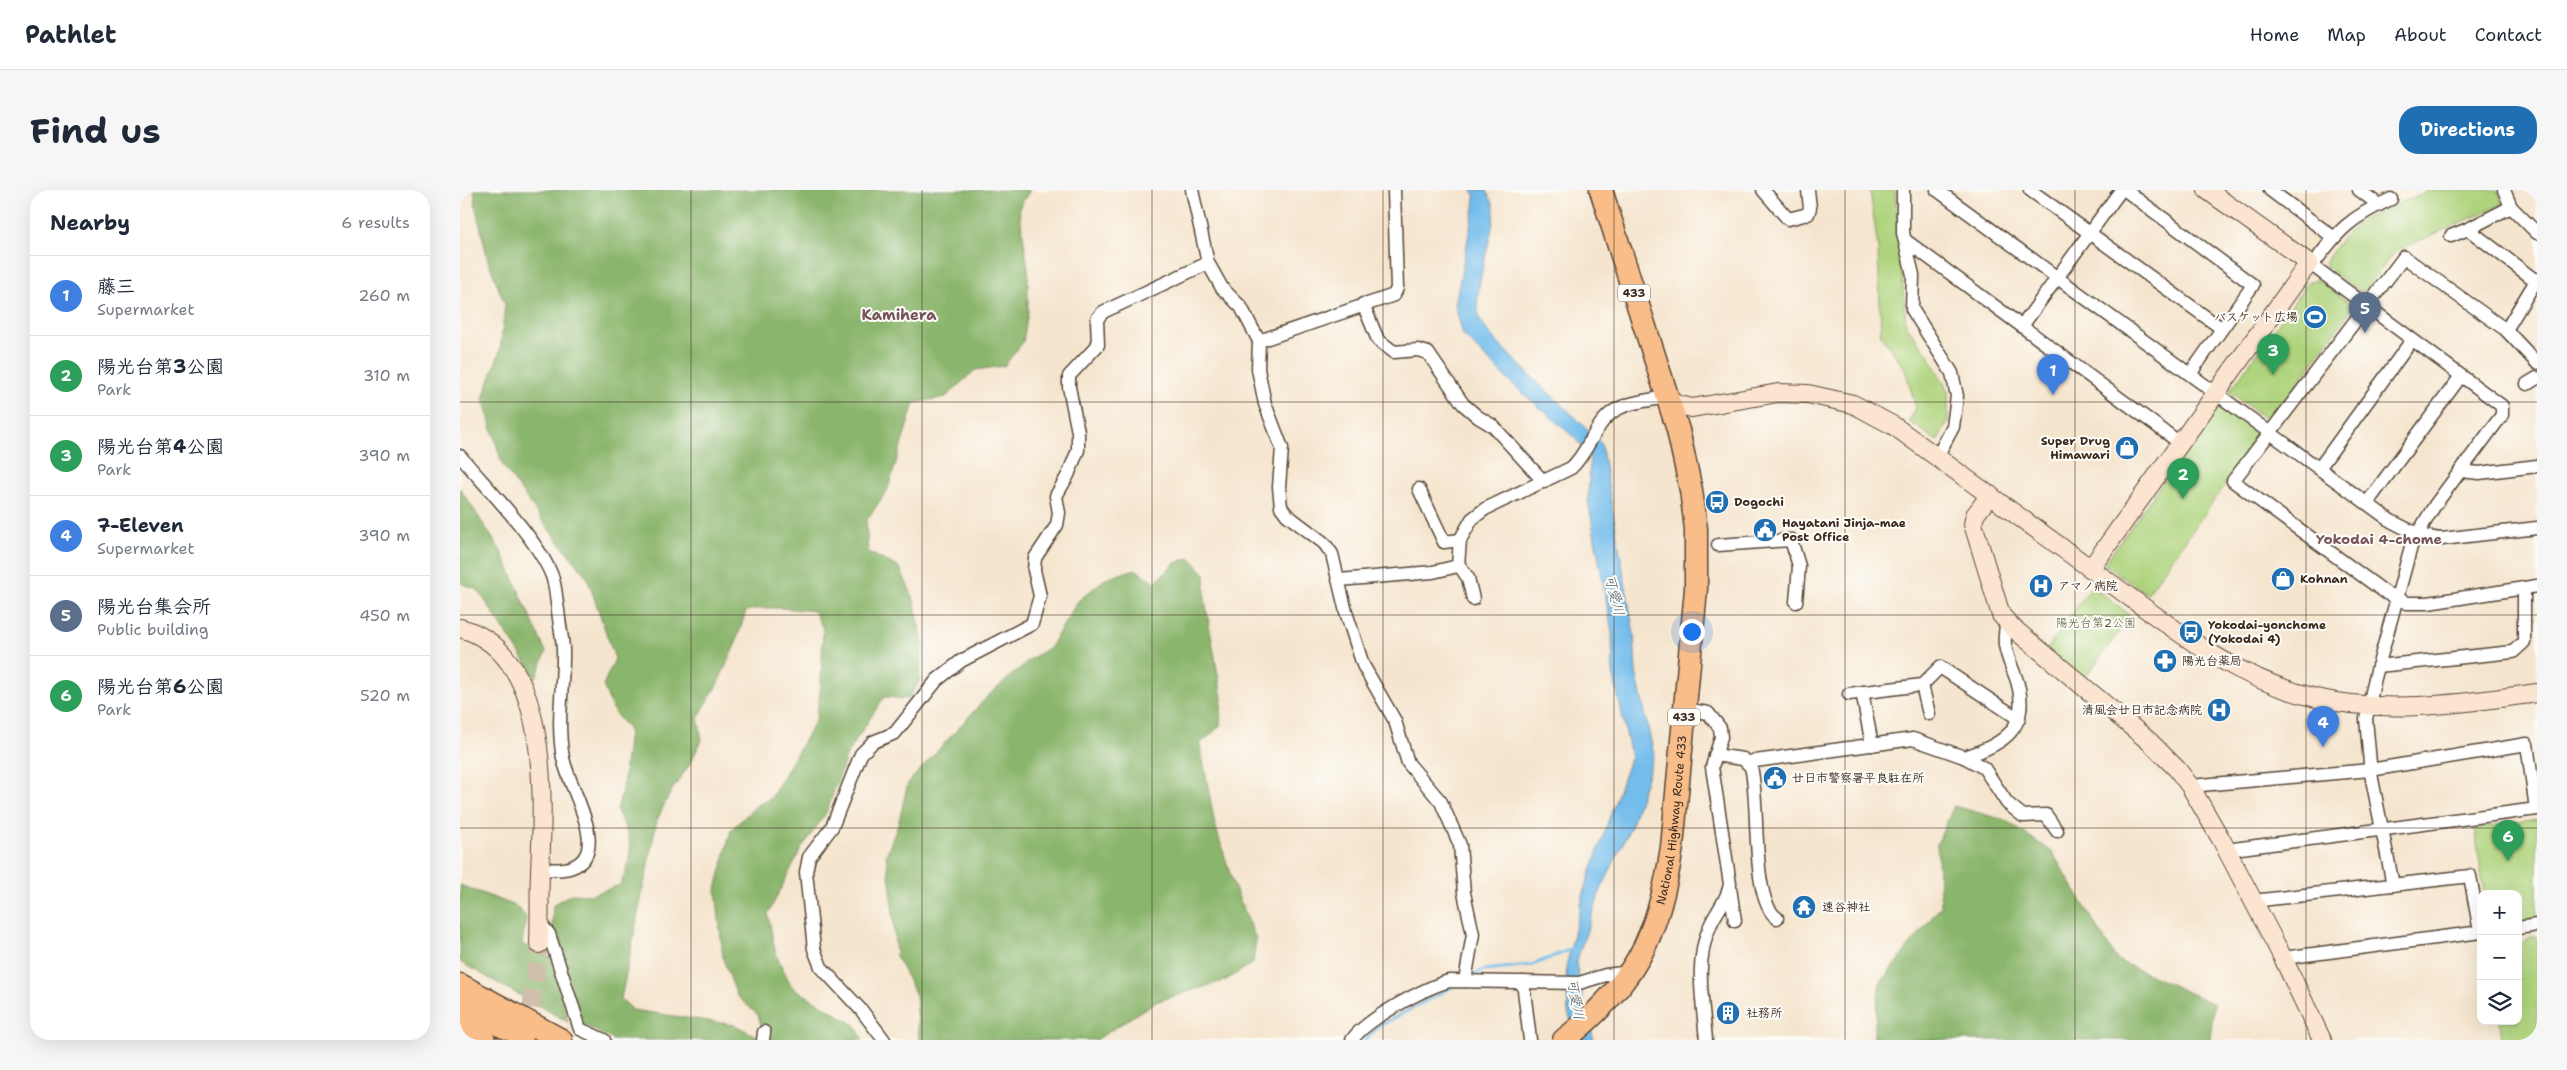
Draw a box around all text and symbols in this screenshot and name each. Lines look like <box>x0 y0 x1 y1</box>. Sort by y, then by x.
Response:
text: Pathlet <box>25 19 116 51</box>
text: Home <box>2250 23 2299 47</box>
text: Map <box>2327 23 2366 47</box>
text: About <box>2394 23 2447 47</box>
text: Contact <box>2475 23 2542 47</box>
button: Directions <box>2399 106 2537 154</box>
text: Find us <box>30 107 161 154</box>
text: Nearby <box>50 209 130 237</box>
text: 6 results <box>341 212 410 233</box>
text: 藤三 <box>97 274 135 299</box>
text: 1 <box>62 285 70 306</box>
text: 260 m <box>358 285 410 306</box>
road number: 433 <box>1618 285 1650 302</box>
pin: 5 <box>2349 292 2381 333</box>
text: Supermarket <box>97 299 194 320</box>
sports icon: バスケット広場 <box>2302 304 2328 330</box>
district label: Kamihera <box>862 305 937 325</box>
place label: バスケット広場 <box>2214 309 2298 325</box>
pin: 3 <box>2257 334 2289 375</box>
text: 陽光台第3公園 <box>97 354 224 379</box>
pin: 1 <box>2037 354 2069 395</box>
text: 2 <box>60 365 72 386</box>
text: 310 m <box>363 365 410 386</box>
text: Park <box>97 379 131 400</box>
place label: Super Drug Himawari <box>2041 433 2110 463</box>
text: 陽光台第4公園 <box>97 434 224 459</box>
shop icon: Super Drug Himawari <box>2114 435 2140 461</box>
text: 3 <box>60 445 72 466</box>
text: 390 m <box>358 445 410 466</box>
pin: 2 <box>2167 458 2199 499</box>
text: Park <box>97 459 131 480</box>
bus stop icon: Dogochi <box>1704 489 1730 515</box>
place label: Dogochi <box>1734 494 1784 510</box>
text: 7-Eleven <box>97 513 184 538</box>
place label: Hayatani Jinja-mae Post Office <box>1782 515 1906 545</box>
public building icon: Hayatani Jinja-mae Post Office <box>1752 517 1778 543</box>
text: 4 <box>60 525 72 546</box>
text: 390 m <box>358 525 410 546</box>
district label: Yokodai 4-chome <box>2316 530 2442 548</box>
text: Supermarket <box>97 538 194 559</box>
shop icon: Kohnan <box>2270 566 2296 592</box>
place label: Kohnan <box>2300 571 2348 587</box>
water label: 可愛川 <box>1601 572 1629 618</box>
hospital icon: アマノ病院 <box>2028 573 2054 599</box>
place label: アマノ病院 <box>2058 578 2118 594</box>
text: 陽光台集会所 <box>97 594 211 619</box>
text: 5 <box>61 605 71 626</box>
text: 450 m <box>359 605 410 626</box>
park label: 陽光台第2公園 <box>2056 615 2136 631</box>
place label: Yokodai-yonchome (Yokodai 4) <box>2208 617 2326 647</box>
text: Public building <box>97 619 209 640</box>
your location <box>1679 619 1705 645</box>
bus stop icon: Yokodai-yonchome (Yokodai 4) <box>2178 619 2204 645</box>
pharmacy icon: 陽光台薬局 <box>2152 648 2178 674</box>
place label: 陽光台薬局 <box>2182 653 2242 669</box>
text: 陽光台第6公園 <box>97 674 224 699</box>
text: 6 <box>60 685 72 706</box>
text: 520 m <box>360 685 410 706</box>
hospital icon: 清風会廿日市記念病院 <box>2206 697 2232 723</box>
text: Park <box>97 699 131 720</box>
place label: 清風会廿日市記念病院 <box>2082 702 2202 718</box>
pin: 4 <box>2307 706 2339 747</box>
road number: 433 <box>1668 708 1700 726</box>
street label: National Highway Route 433 <box>1653 734 1690 906</box>
public building icon: 廿日市警察署平良駐在所 <box>1762 765 1788 791</box>
place label: 廿日市警察署平良駐在所 <box>1792 770 1925 786</box>
pin: 6 <box>2492 820 2524 861</box>
map controls <box>2477 890 2522 1025</box>
button: + <box>2477 890 2522 935</box>
temple icon: 速谷神社 <box>1791 894 1817 920</box>
place label: 速谷神社 <box>1822 899 1870 915</box>
button: − <box>2477 935 2522 980</box>
water label: 可愛川 <box>1563 977 1589 1021</box>
button: layers <box>2477 980 2522 1025</box>
building icon: 社務所 <box>1715 1000 1741 1026</box>
place label: 社務所 <box>1746 1005 1783 1021</box>

